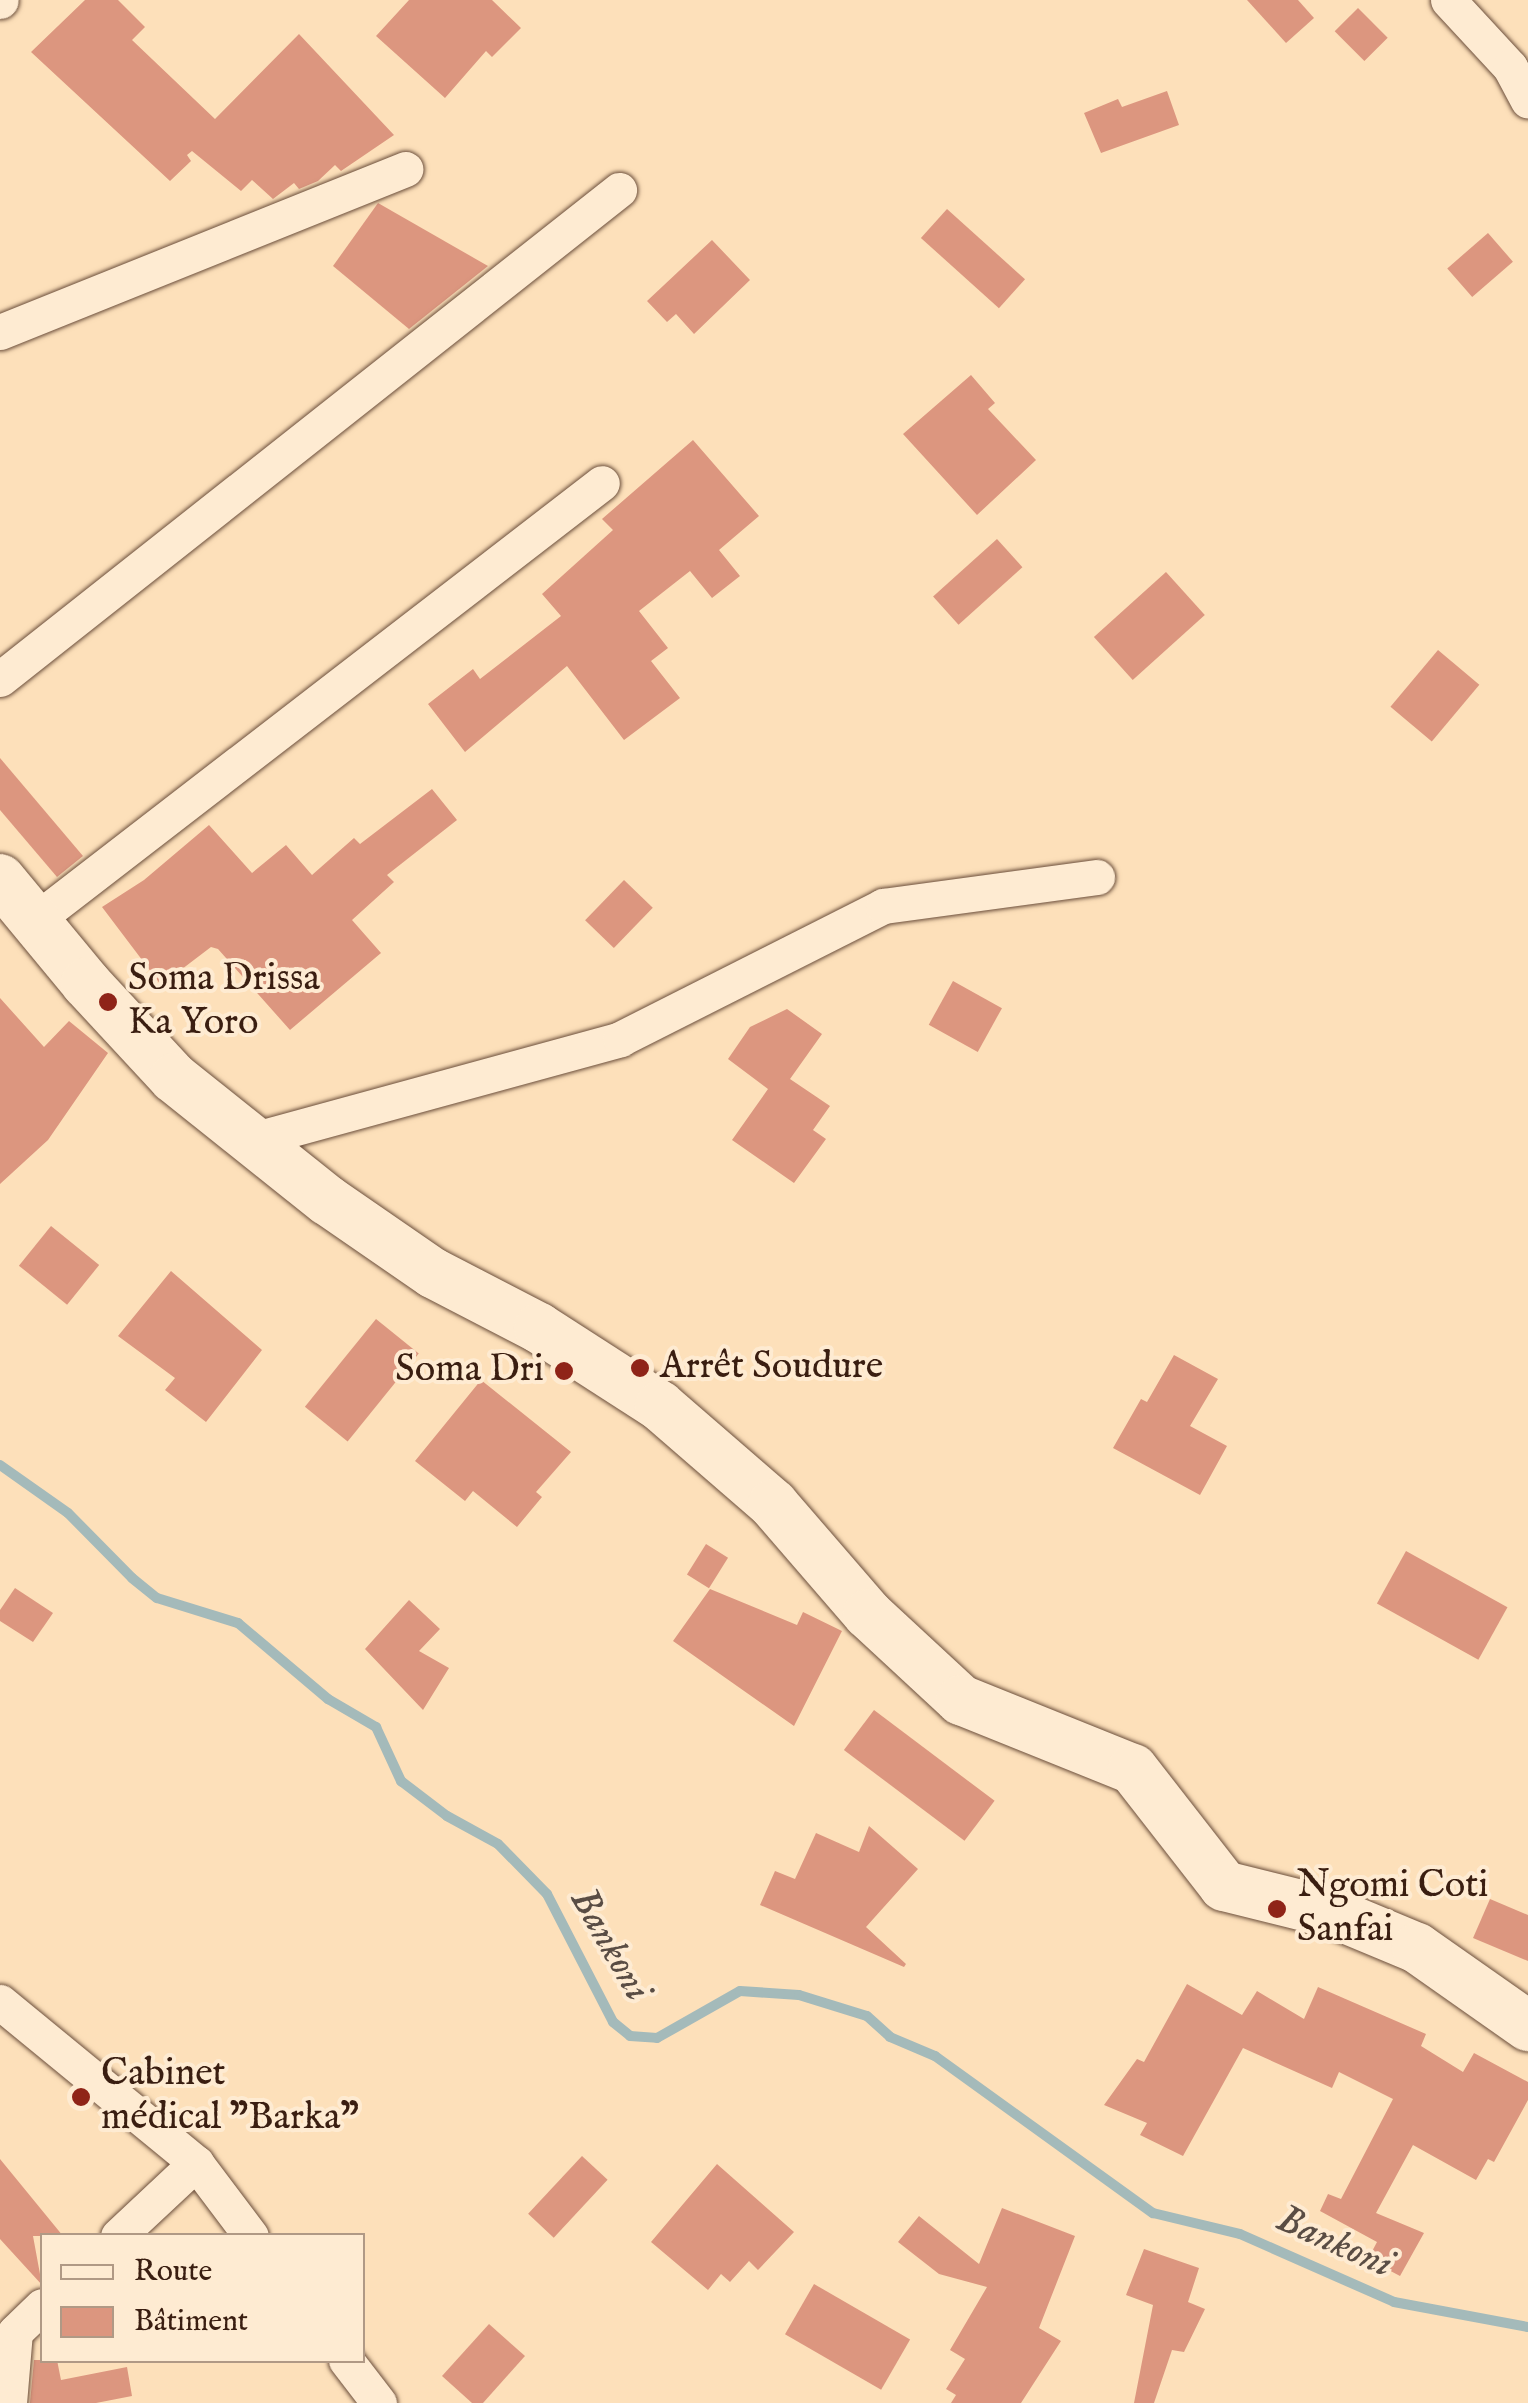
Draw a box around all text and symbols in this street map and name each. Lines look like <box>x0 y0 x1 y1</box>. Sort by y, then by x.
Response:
place label: Soma Drissa Ka Yoro <box>128 957 320 1046</box>
marker: Soma Drissa Ka Yoro <box>97 991 119 1013</box>
place label: Arrêt Soudure <box>660 1345 883 1391</box>
place label: Soma Dri <box>395 1348 544 1394</box>
marker: Arrêt Soudure <box>629 1357 651 1379</box>
marker: Soma Dri <box>553 1360 575 1382</box>
place label: Ngomi Coti Sanfai <box>1297 1864 1489 1954</box>
water label: Bankoni <box>558 1880 660 2010</box>
marker: Ngomi Coti Sanfai <box>1266 1898 1288 1920</box>
place label: Cabinet médical "Barka" <box>101 2052 359 2142</box>
marker: Cabinet médical "Barka" <box>70 2086 92 2108</box>
water label: Bankoni <box>1268 2196 1400 2290</box>
legend <box>40 2233 365 2363</box>
text: Route <box>134 2253 212 2291</box>
text: Bâtiment <box>134 2303 248 2341</box>

